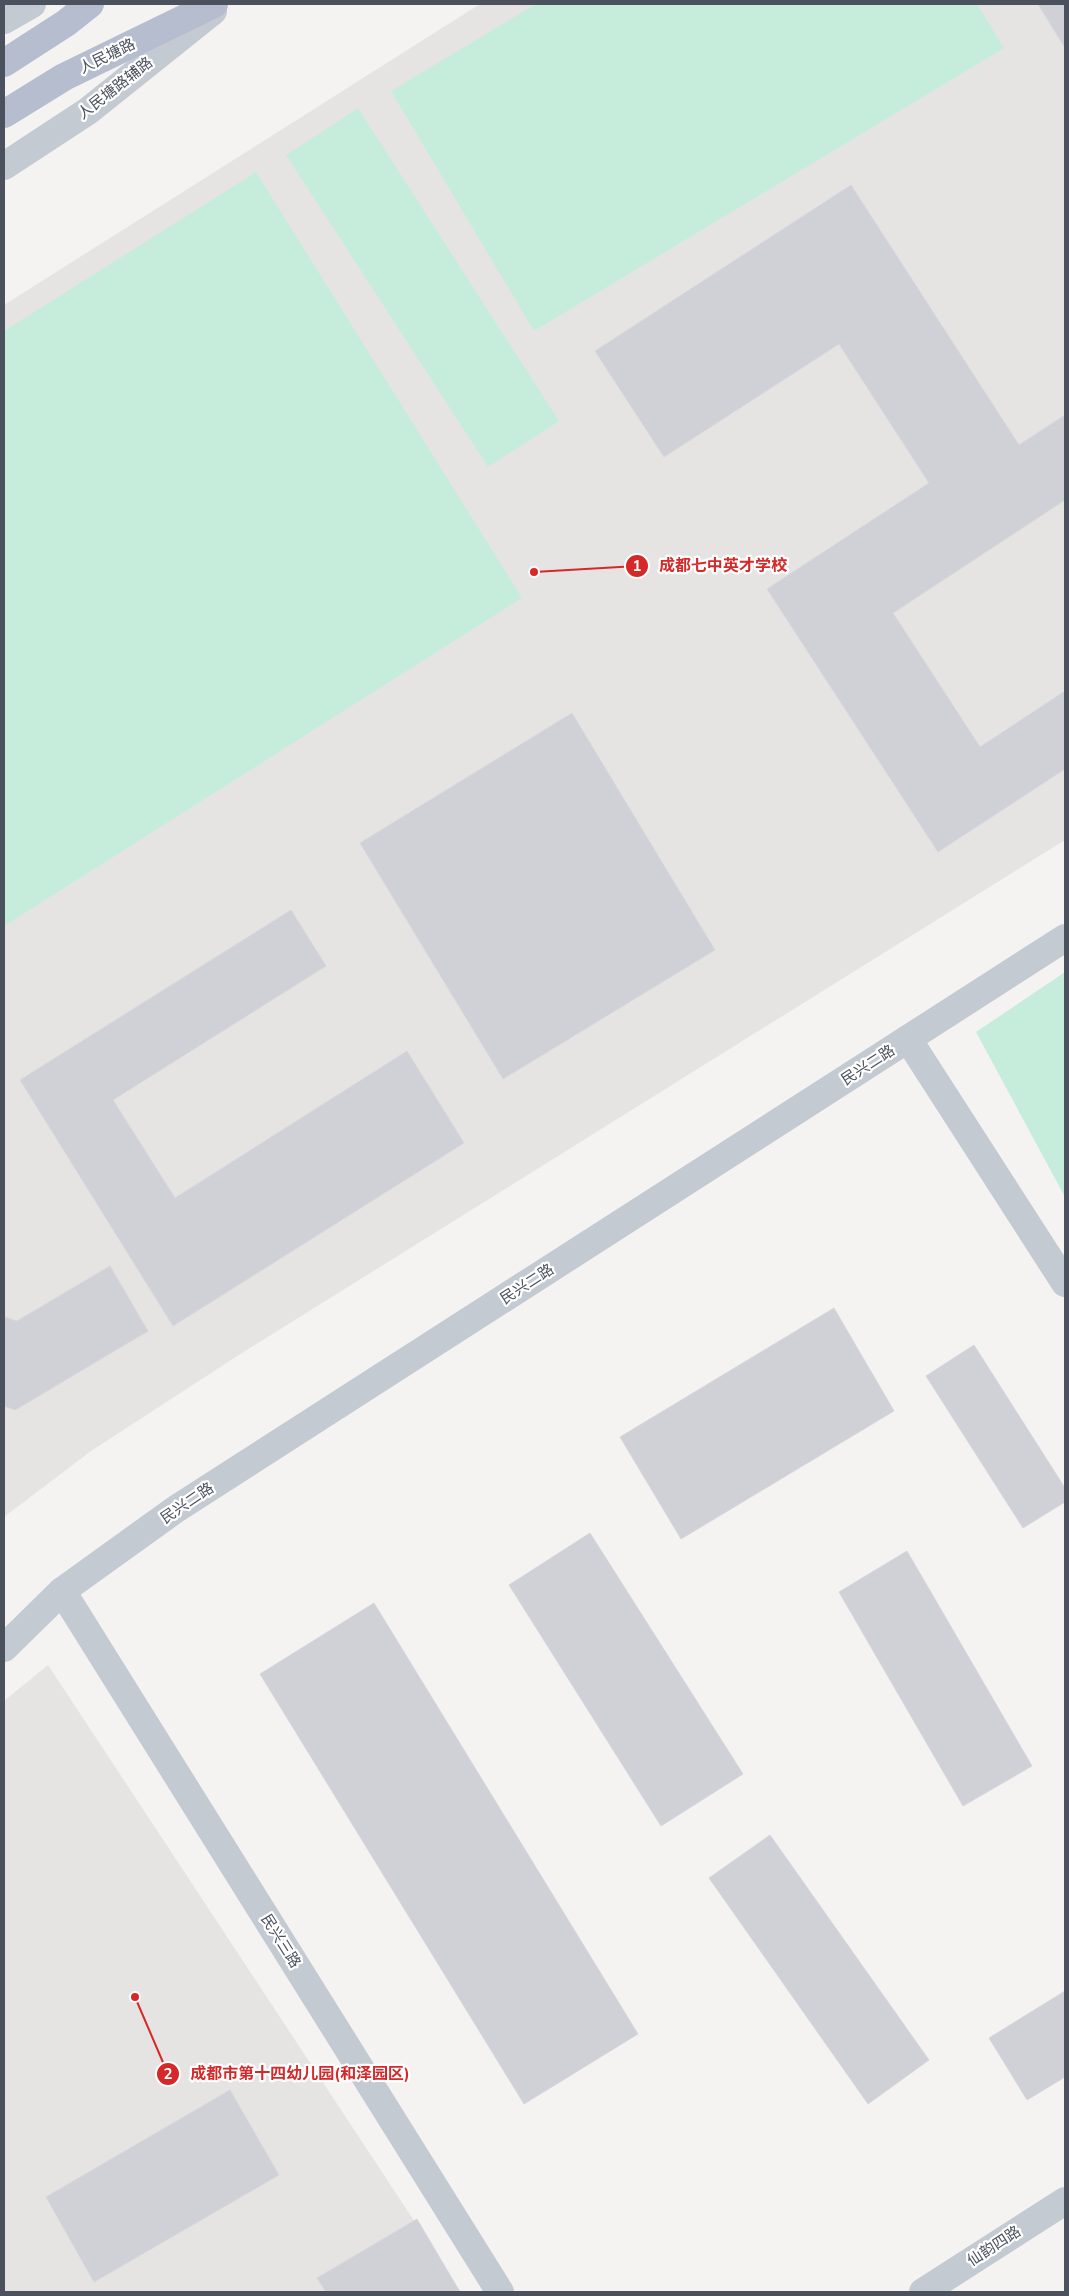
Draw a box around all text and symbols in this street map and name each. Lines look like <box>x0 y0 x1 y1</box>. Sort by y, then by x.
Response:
street label: 人民塘路 <box>76 34 138 78</box>
street label: 人民塘路辅路 <box>73 52 157 124</box>
callout: 成都七中英才学校 <box>624 550 797 581</box>
text: 成都七中英才学校 <box>659 555 788 577</box>
text: 1 <box>632 556 642 576</box>
street label: 民兴二路 <box>837 1040 899 1090</box>
street label: 民兴二路 <box>496 1259 558 1309</box>
street label: 民兴二路 <box>157 1478 217 1528</box>
street label: 民兴三路 <box>257 1910 305 1972</box>
callout: 成都市第十四幼儿园(和泽园区) <box>155 2058 420 2089</box>
text: 成都市第十四幼儿园(和泽园区) <box>190 2063 410 2085</box>
text: 2 <box>163 2064 173 2084</box>
street label: 仙韵四路 <box>963 2221 1025 2271</box>

